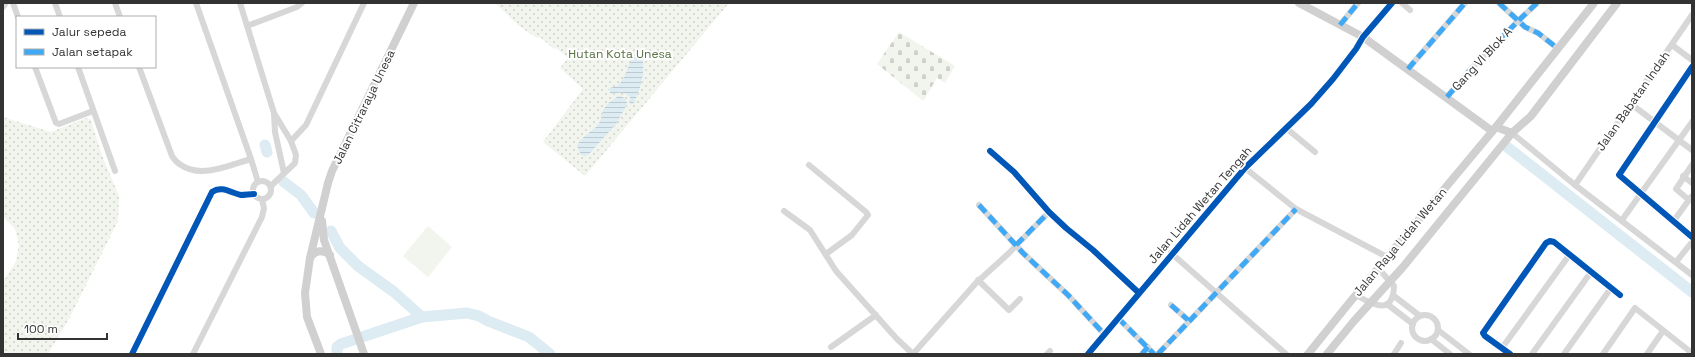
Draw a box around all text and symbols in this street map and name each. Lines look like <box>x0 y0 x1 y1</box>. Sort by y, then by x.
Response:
legend <box>16 16 156 68</box>
street label: Gang VI Blok A <box>1448 23 1516 94</box>
text: Jalur sepeda <box>52 24 127 40</box>
text: Jalan setapak <box>52 44 133 60</box>
park label: Hutan Kota Unesa <box>568 46 672 62</box>
street label: Jalan Citraraya Unesa <box>329 47 399 167</box>
street label: Jalan Babatan Indah <box>1593 48 1673 154</box>
street label: Jalan Lidah Wetan Tengah <box>1145 143 1255 267</box>
street label: Jalan Raya Lidah Wetan <box>1350 184 1450 300</box>
scale bar <box>18 315 107 341</box>
text: 100 m <box>24 321 58 337</box>

